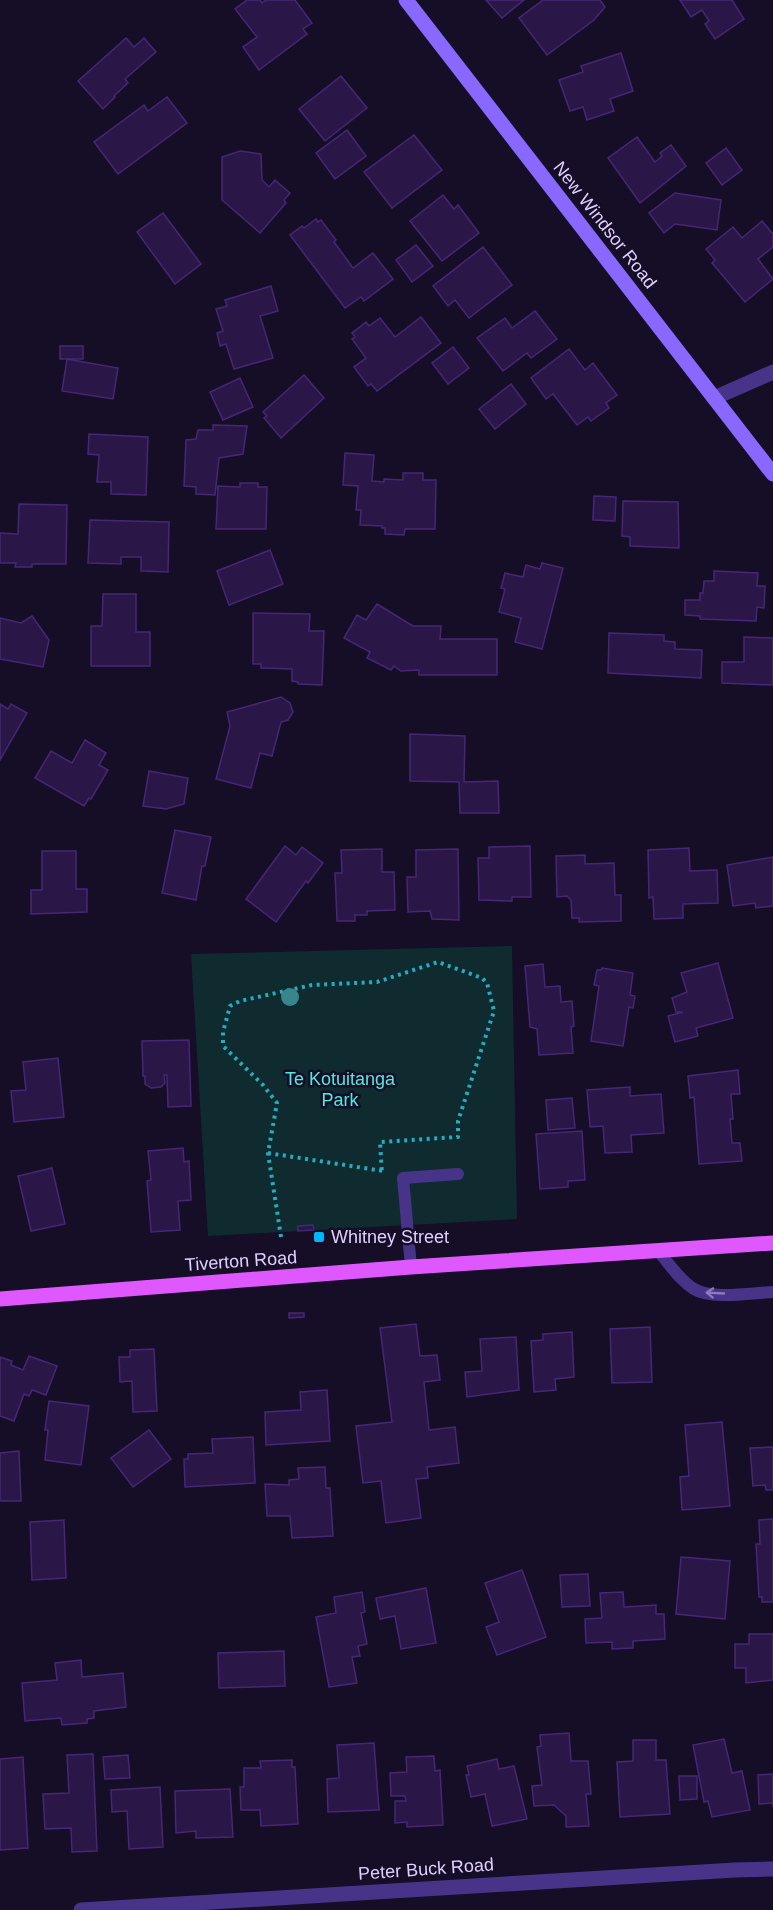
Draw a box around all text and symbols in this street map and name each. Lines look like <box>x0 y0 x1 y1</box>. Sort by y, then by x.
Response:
street label: New Windsor Road <box>549 158 661 292</box>
park label: Te Kotuitanga Park <box>285 1069 396 1110</box>
place label: Whitney Street <box>331 1227 449 1247</box>
marker: Whitney Street <box>312 1230 326 1244</box>
street label: Tiverton Road <box>184 1247 298 1275</box>
one-way arrow <box>705 1288 725 1299</box>
street label: Peter Buck Road <box>357 1854 495 1884</box>

